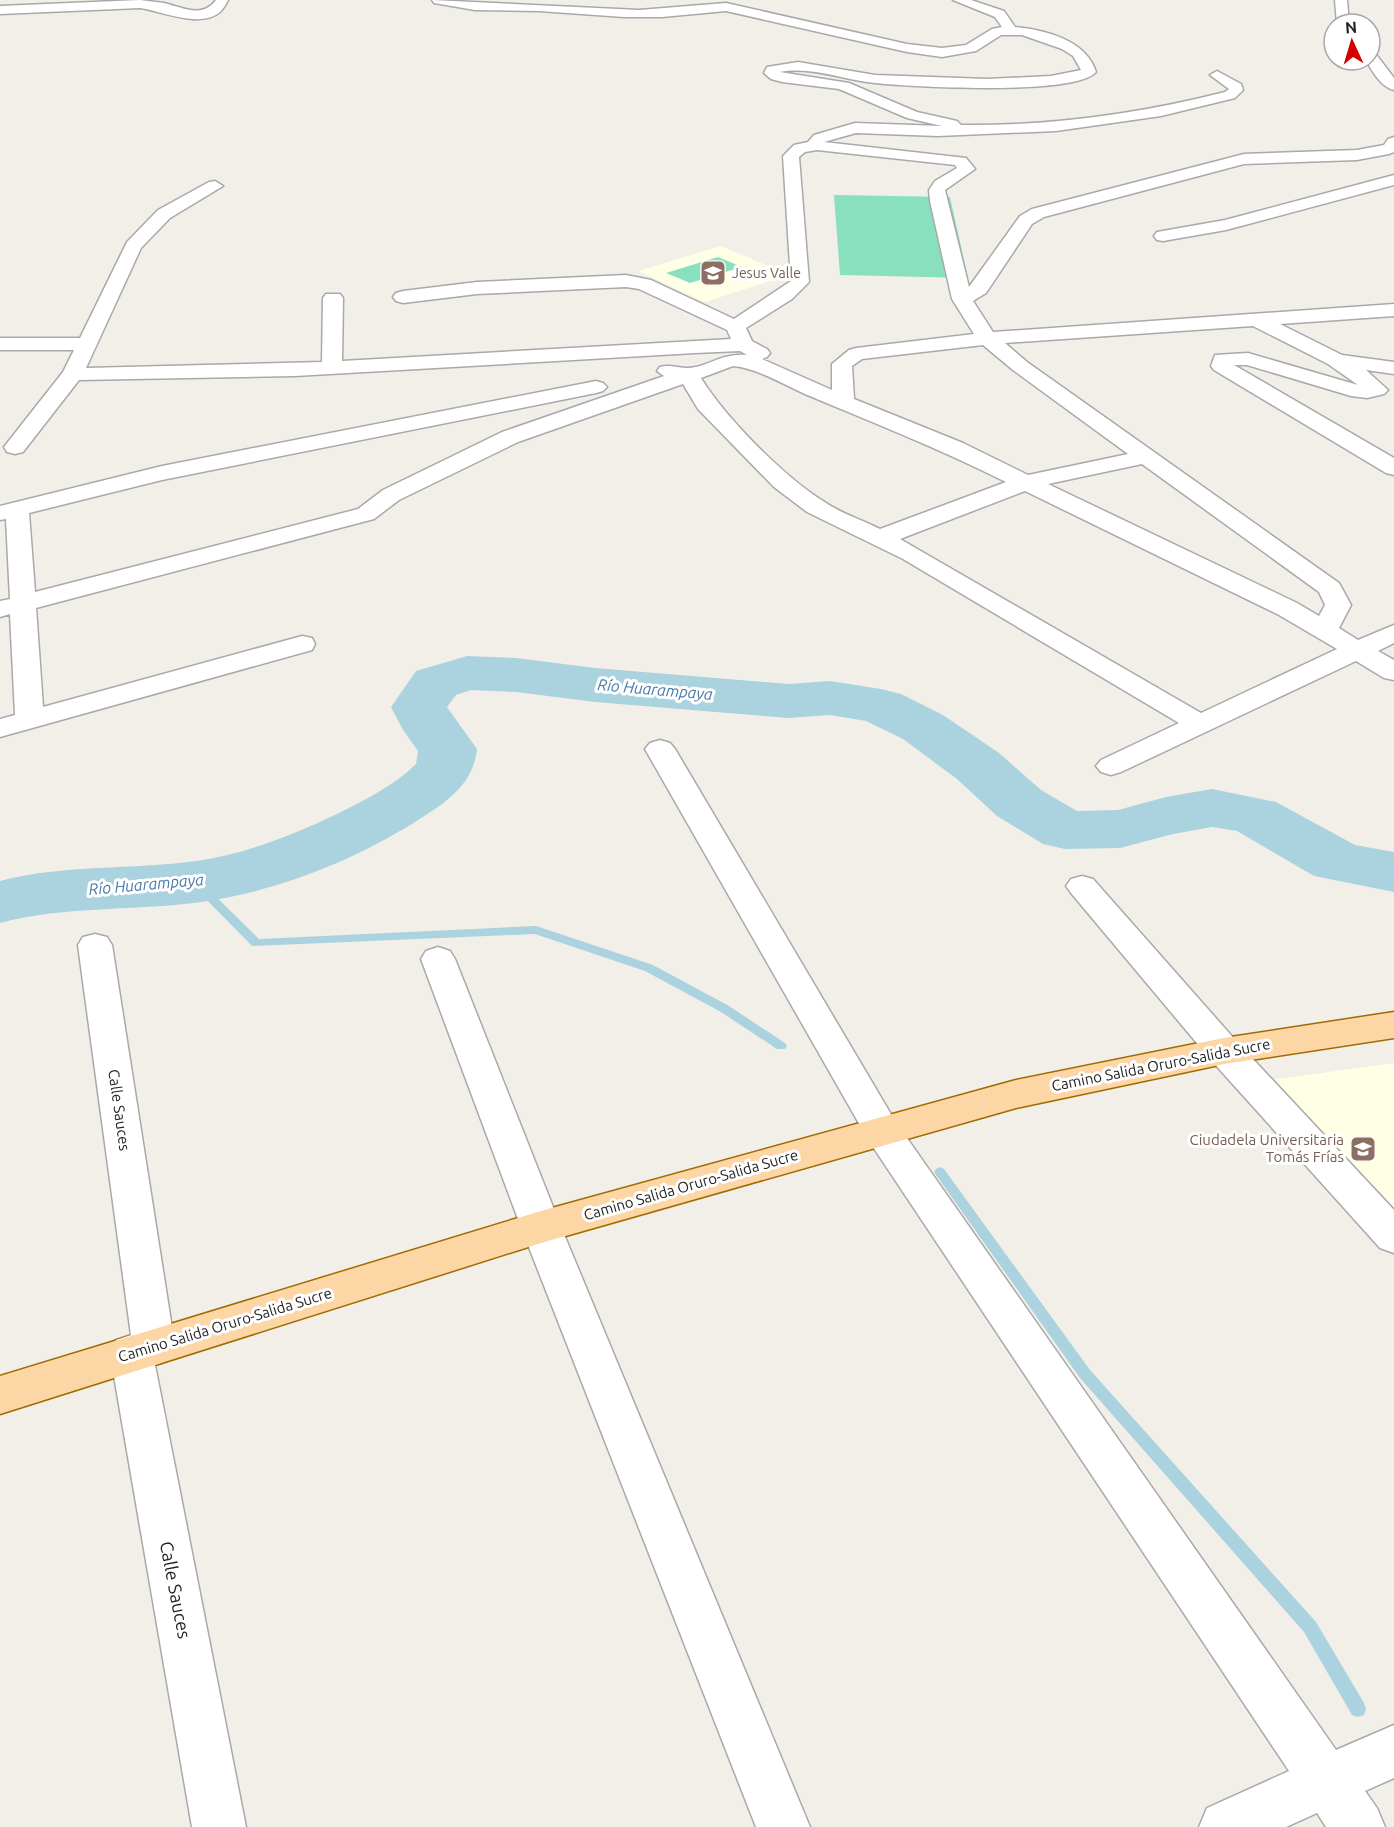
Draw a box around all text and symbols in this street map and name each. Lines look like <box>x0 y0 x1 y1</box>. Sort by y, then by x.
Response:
north arrow <box>1322 12 1382 72</box>
text: N <box>1344 18 1358 36</box>
school or university icon: Jesus Valle <box>698 258 728 288</box>
place label: Jesus Valle <box>732 265 801 281</box>
water label: Río Huarampaya <box>597 675 714 703</box>
water label: Río Huarampaya <box>88 870 205 898</box>
street label: Camino Salida Oruro-Salida Sucre <box>1050 1035 1272 1094</box>
street label: Calle Sauces <box>105 1068 134 1152</box>
place label: Ciudadela Universitaria Tomás Frías <box>1189 1131 1344 1165</box>
school or university icon: Ciudadela Universitaria Tomás Frías <box>1348 1134 1378 1164</box>
street label: Camino Salida Oruro-Salida Sucre <box>582 1146 800 1223</box>
street label: Camino Salida Oruro-Salida Sucre <box>116 1284 334 1365</box>
street label: Calle Sauces <box>157 1539 195 1640</box>

